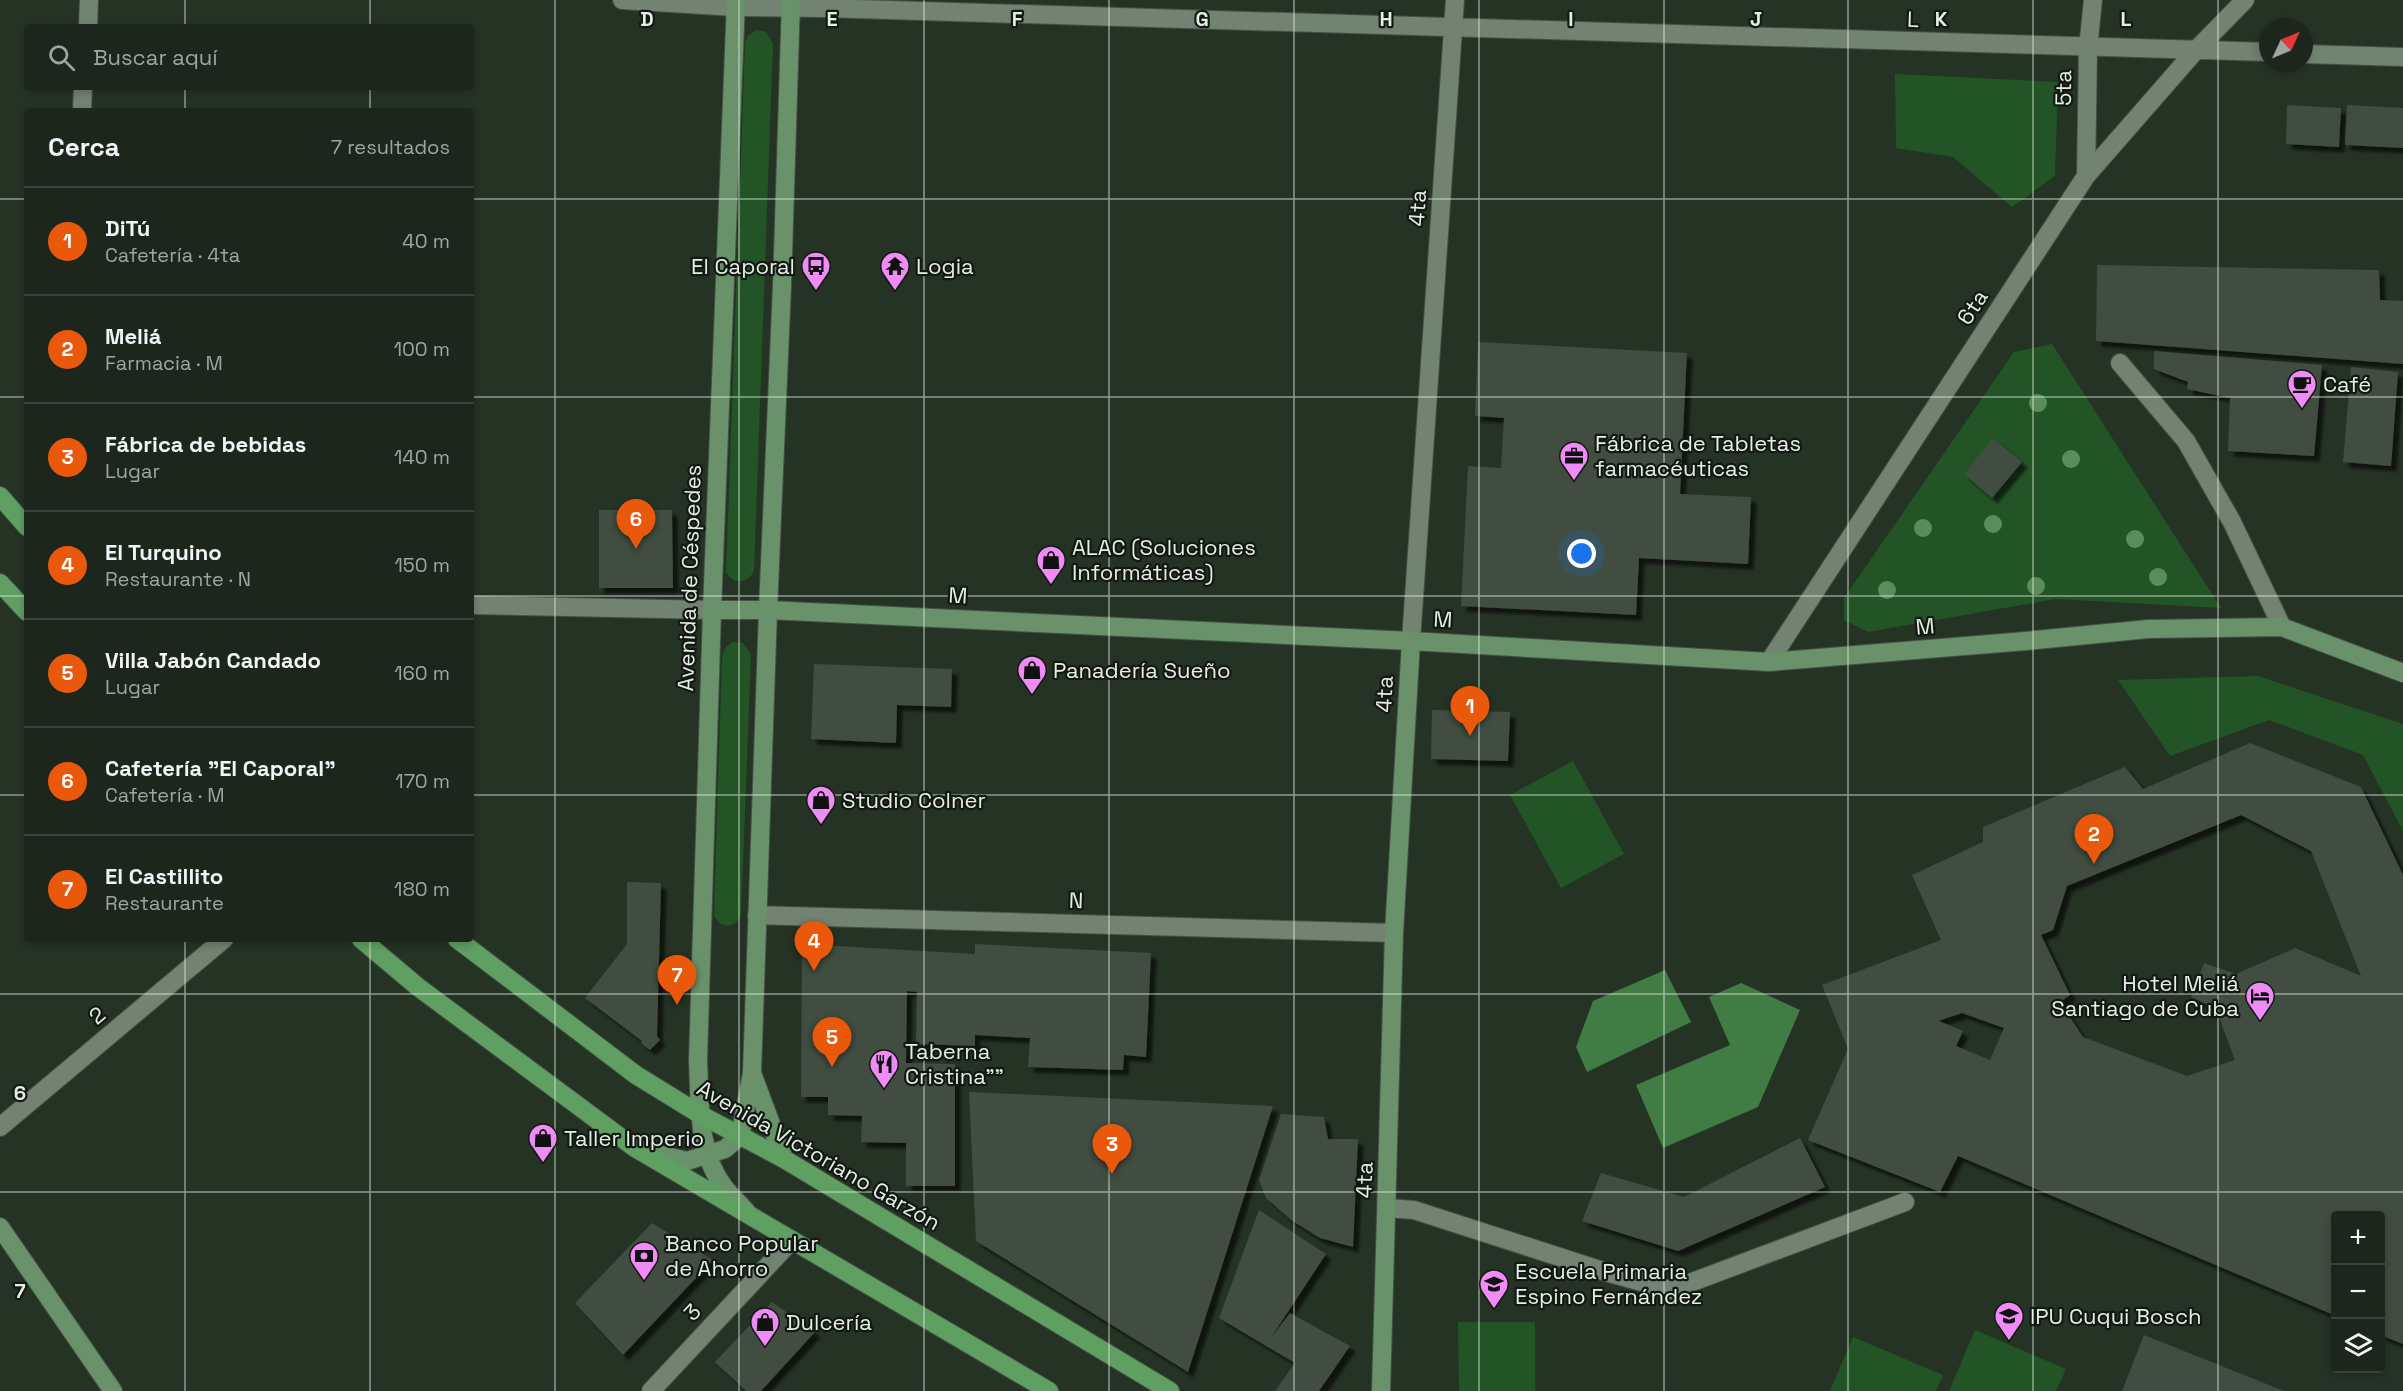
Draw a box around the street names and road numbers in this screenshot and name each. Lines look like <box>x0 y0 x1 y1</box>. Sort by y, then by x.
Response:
street label: L <box>1907 5 1919 33</box>
street label: 5ta <box>2049 69 2077 106</box>
street label: 4ta <box>1402 188 1432 227</box>
street label: 6ta <box>1950 284 1994 330</box>
street label: Avenida de Céspedes <box>671 464 707 692</box>
street label: M <box>948 581 968 609</box>
street label: M <box>1433 605 1453 633</box>
street label: M <box>1914 611 1936 641</box>
street label: 4ta <box>1369 675 1399 713</box>
street label: N <box>1068 886 1084 914</box>
street label: 2 <box>83 1000 111 1030</box>
street label: Avenida Victoriano Garzón <box>692 1074 946 1236</box>
street label: 4ta <box>1349 1161 1379 1199</box>
street label: 3 <box>677 1298 707 1326</box>

